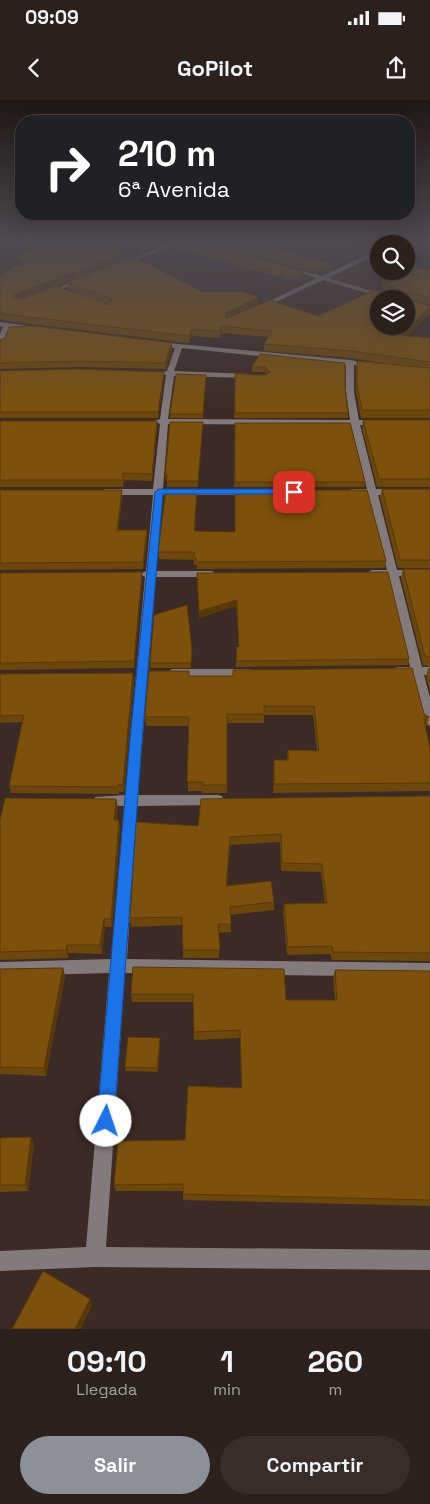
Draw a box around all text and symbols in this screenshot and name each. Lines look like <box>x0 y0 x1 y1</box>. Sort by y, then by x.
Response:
text: 09:09 <box>25 5 79 30</box>
icon: back <box>20 54 48 82</box>
text: GoPilot <box>177 54 253 82</box>
icon: share <box>382 54 410 82</box>
text: 210 m <box>118 132 216 176</box>
icon: right <box>35 135 100 200</box>
text: 6ª Avenida <box>118 175 230 203</box>
map controls <box>370 235 415 335</box>
button: search <box>370 235 415 280</box>
button: layers <box>370 290 415 335</box>
pin <box>273 471 315 513</box>
icon: arrive <box>280 478 308 506</box>
position arrow <box>79 1094 131 1146</box>
text: 09:10 <box>67 1342 147 1381</box>
text: 1 <box>220 1342 234 1381</box>
text: 260 <box>307 1342 363 1381</box>
text: Llegada <box>76 1379 137 1400</box>
text: min <box>213 1379 241 1400</box>
text: m <box>329 1379 342 1400</box>
button: Salir <box>20 1436 210 1494</box>
button: Compartir <box>220 1436 410 1494</box>

